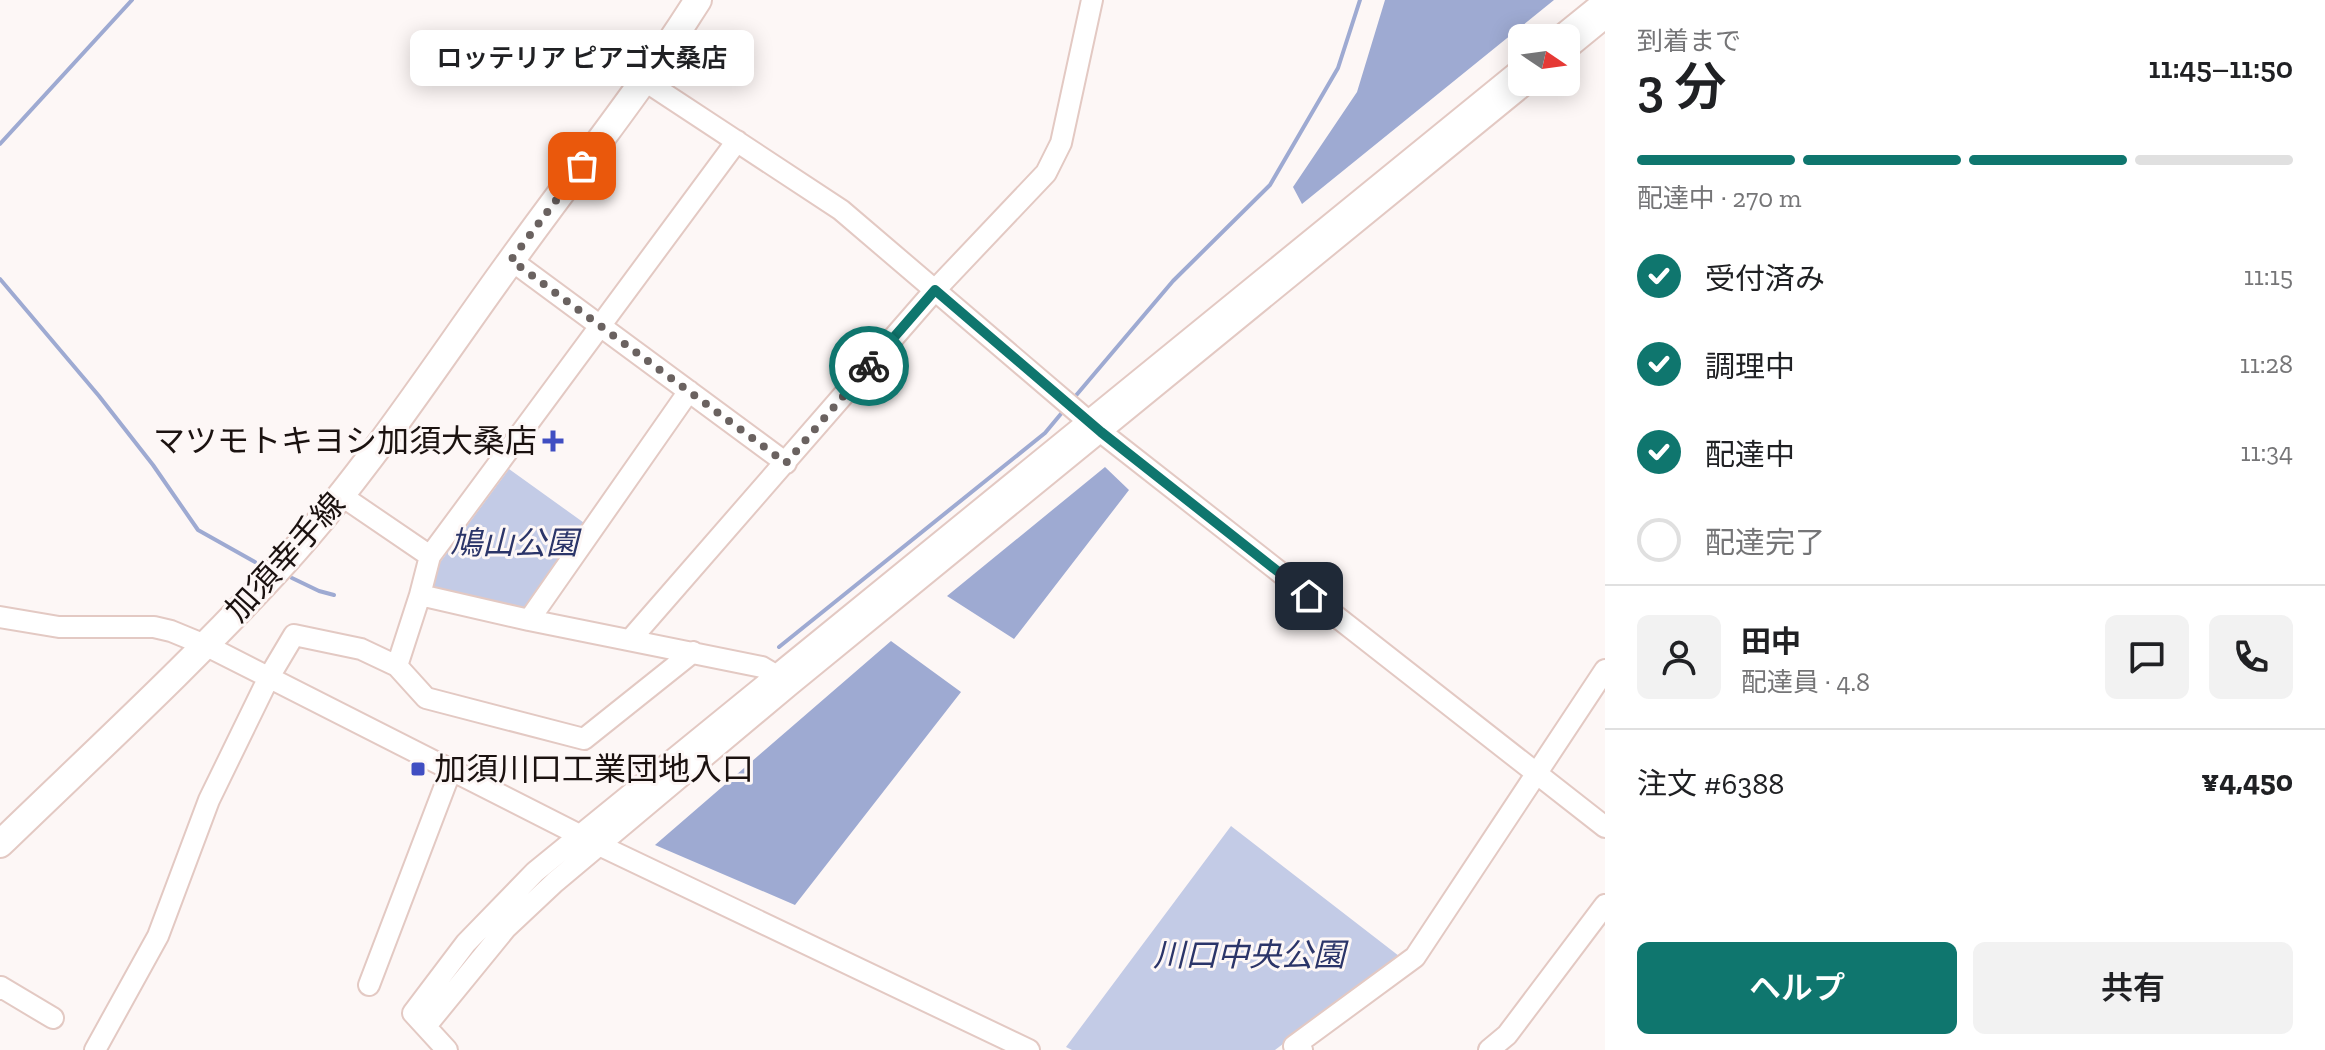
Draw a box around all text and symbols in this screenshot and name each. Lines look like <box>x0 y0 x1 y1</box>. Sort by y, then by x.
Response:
north arrow <box>1508 24 1580 96</box>
map controls <box>1508 24 1580 96</box>
text: 到着まで <box>1637 25 1741 57</box>
callout: ロッテリア ピアゴ大桑店 <box>410 30 754 86</box>
text: ロッテリア ピアゴ大桑店 <box>436 42 728 74</box>
text: 11:45–11:50 <box>2149 50 2293 86</box>
text: 3 分 <box>1637 56 1726 118</box>
pin <box>548 132 616 200</box>
icon: bag <box>560 144 604 188</box>
text: 配達中 · 270 m <box>1637 182 1801 214</box>
icon: check <box>1637 254 1681 298</box>
text: 11:15 <box>2244 260 2293 292</box>
text: 受付済み <box>1705 261 1825 297</box>
courier <box>829 326 909 406</box>
icon: check <box>1637 342 1681 386</box>
icon: bike <box>847 344 891 388</box>
text: 11:28 <box>2240 348 2293 380</box>
text: 調理中 <box>1705 349 1795 385</box>
place label: マツモトキヨシ加須大桑店 <box>153 422 537 460</box>
icon: check <box>1637 430 1681 474</box>
marker: マツモトキヨシ加須大桑店 <box>544 432 562 450</box>
text: 11:34 <box>2240 436 2293 468</box>
text: 配達中 <box>1705 437 1795 473</box>
street label: 加須幸手線 <box>217 485 353 629</box>
park label: 鳩山公園 <box>450 524 582 562</box>
text: 配達完了 <box>1705 525 1825 561</box>
pin <box>1275 562 1343 630</box>
icon: home <box>1287 574 1331 618</box>
button: person <box>1637 615 1721 699</box>
button: chat <box>2105 615 2189 699</box>
button: phone <box>2209 615 2293 699</box>
text: 田中 <box>1741 624 1801 660</box>
text: 配達員 · 4.8 <box>1741 666 1870 698</box>
place label: 加須川口工業団地入口 <box>434 750 754 788</box>
marker: 加須川口工業団地入口 <box>409 760 427 778</box>
text: ¥4,450 <box>2201 763 2293 799</box>
text: 注文 #6388 <box>1637 766 1784 802</box>
park label: 川口中央公園 <box>1153 936 1349 974</box>
button: ヘルプ <box>1637 942 1957 1034</box>
button: 共有 <box>1973 942 2293 1034</box>

